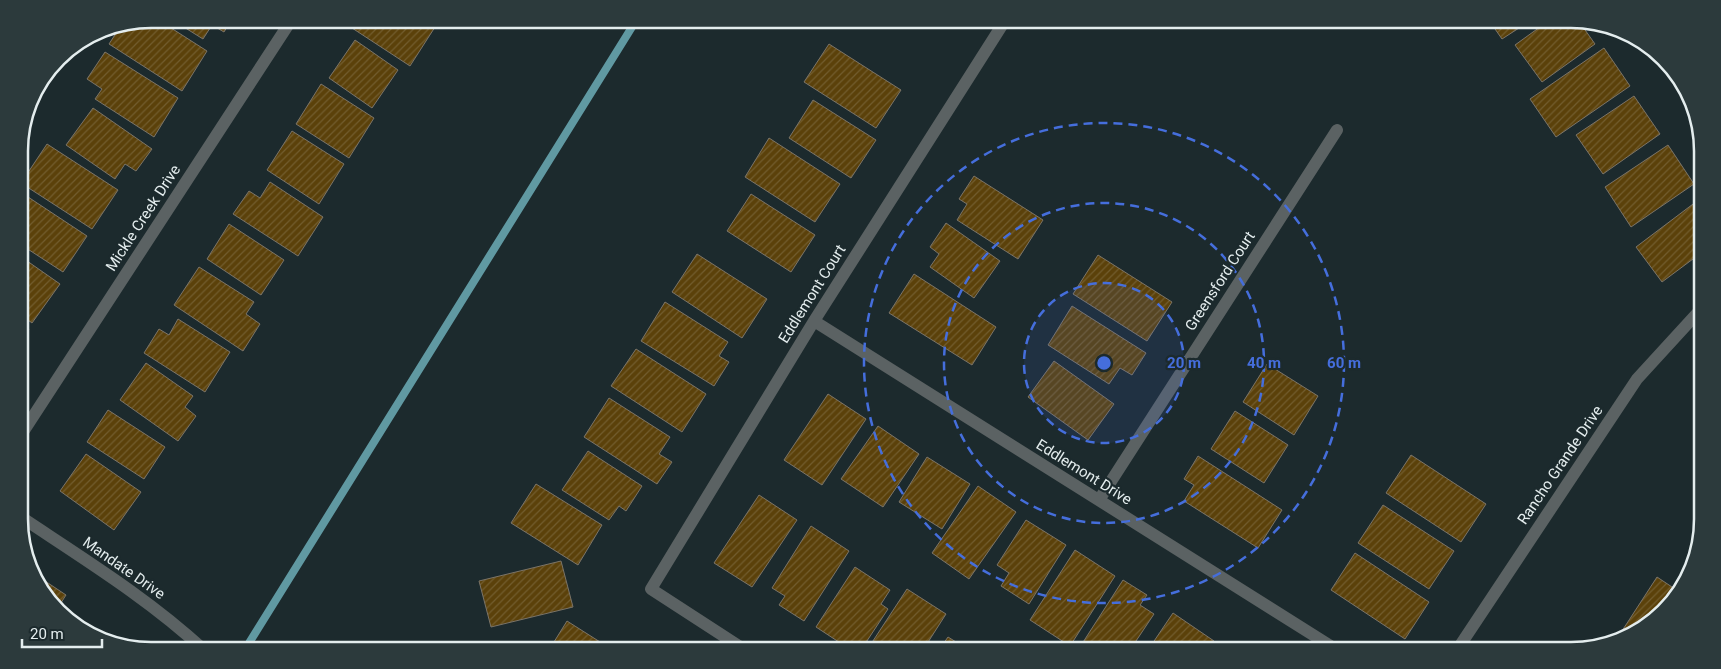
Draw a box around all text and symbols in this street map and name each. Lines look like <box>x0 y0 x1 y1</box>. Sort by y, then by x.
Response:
street label: Mickle Creek Drive <box>102 161 184 275</box>
street label: Greensford Court <box>1181 228 1259 334</box>
street label: Eddlemont Court <box>775 241 849 346</box>
centre of rings <box>1095 354 1113 372</box>
text: 20 m <box>1167 354 1201 372</box>
text: 40 m <box>1247 354 1281 372</box>
text: 60 m <box>1327 354 1361 372</box>
street label: Rancho Grande Drive <box>1514 402 1606 528</box>
street label: Eddlemont Drive <box>1033 435 1135 509</box>
street label: Mandate Drive <box>79 533 169 603</box>
scale bar <box>22 616 102 648</box>
text: 20 m <box>30 625 64 643</box>

